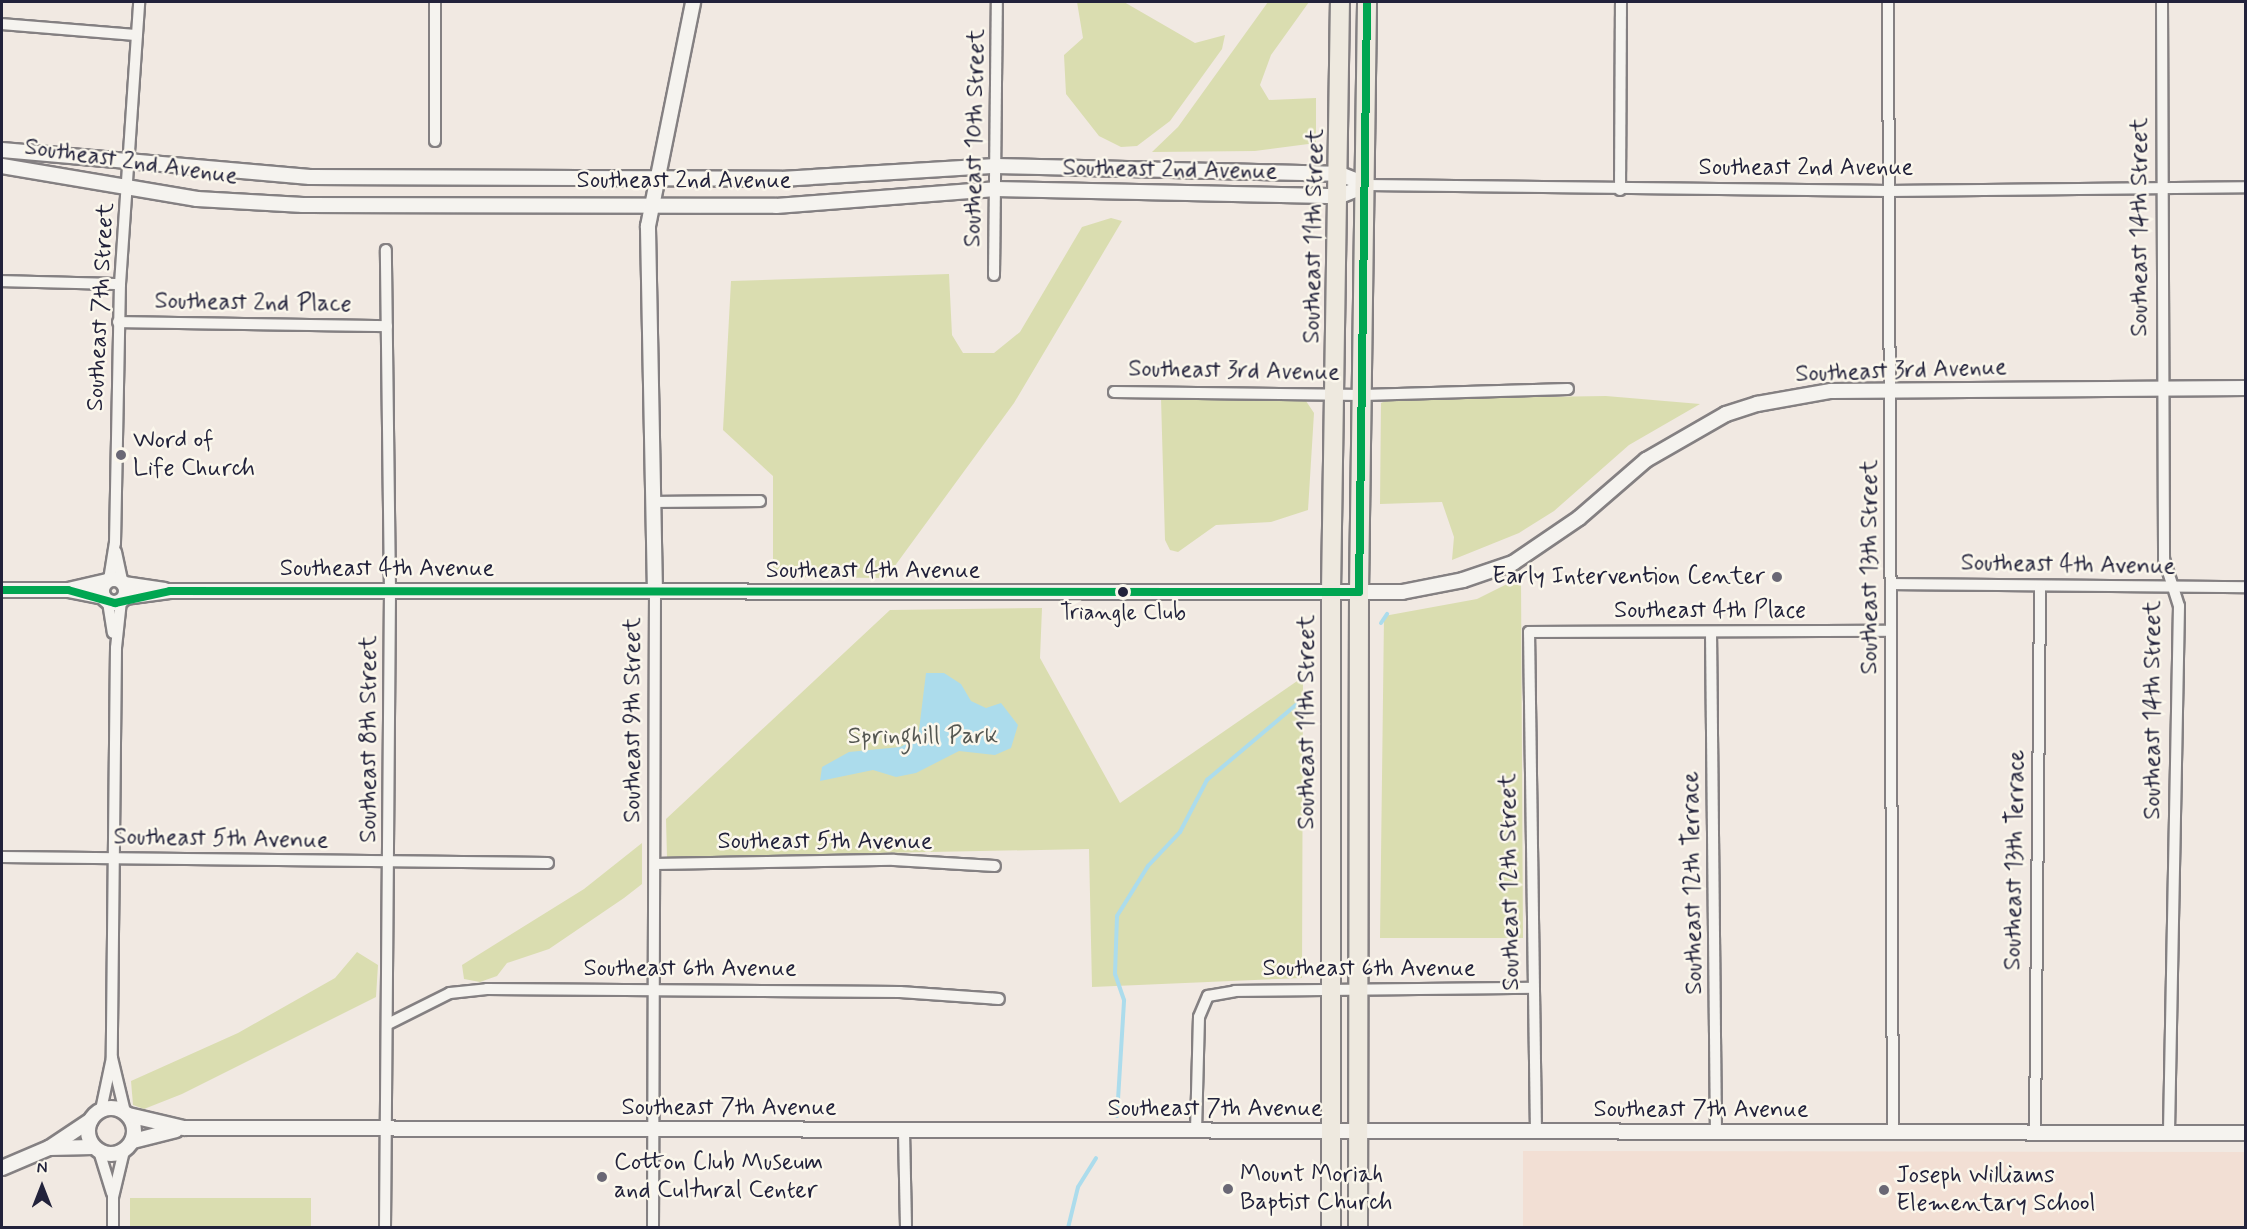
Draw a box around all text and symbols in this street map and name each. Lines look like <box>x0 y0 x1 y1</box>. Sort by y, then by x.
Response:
street label: Southeast 10th Street <box>959 28 991 248</box>
street label: Southeast 14th Street <box>2126 117 2154 337</box>
street label: Southeast 11th Street <box>1298 128 1330 344</box>
street label: Southeast 2nd Avenue <box>22 133 240 191</box>
street label: Southeast 2nd Avenue <box>1062 154 1278 186</box>
street label: Southeast 2nd Avenue <box>1698 154 1914 182</box>
street label: Southeast 2nd Avenue <box>576 167 792 195</box>
street label: Southeast 7th Street <box>81 202 121 412</box>
street label: Southeast 2nd Place <box>156 287 350 319</box>
street label: Southeast 3rd Avenue <box>1794 353 2008 389</box>
street label: Southeast 3rd Avenue <box>1127 355 1341 387</box>
place label: Word of Life Church <box>133 427 257 483</box>
marker: Word of Life Church <box>114 448 128 462</box>
street label: Southeast 13th Street <box>1856 459 1884 675</box>
street label: Southeast 4th Avenue <box>1960 549 2176 581</box>
street label: Southeast 4th Avenue <box>280 555 494 583</box>
street label: Southeast 4th Avenue <box>766 557 980 585</box>
place label: Early Intervention Center <box>1496 563 1765 591</box>
marker: Early Intervention Center <box>1770 570 1784 584</box>
marker: Triangle Club <box>1117 586 1129 598</box>
street label: Southeast 4th Place <box>1614 597 1806 625</box>
street label: Southeast 14th Street <box>2139 600 2167 820</box>
place label: Triangle Club <box>1060 601 1186 627</box>
street label: Southeast 11th Street <box>1293 614 1321 830</box>
street label: Southeast 9th Street <box>619 617 647 823</box>
street label: Southeast 8th Street <box>355 635 383 843</box>
park label: Springhill Park <box>850 723 996 751</box>
street label: Southeast 13th Terrace <box>1999 749 2031 971</box>
street label: Southeast 12th Terrace <box>1677 771 1709 995</box>
street label: Southeast 12th Street <box>1494 773 1526 991</box>
street label: Southeast 5th Avenue <box>113 823 329 855</box>
street label: Southeast 5th Avenue <box>717 828 933 856</box>
street label: Southeast 6th Avenue <box>584 955 796 983</box>
street label: Southeast 6th Avenue <box>1263 955 1475 983</box>
street label: Southeast 7th Avenue <box>621 1094 837 1122</box>
street label: Southeast 7th Avenue <box>1107 1095 1323 1123</box>
street label: Southeast 7th Avenue <box>1593 1096 1809 1124</box>
place label: Cotton Club Museum and Cultural Center <box>614 1149 839 1205</box>
north arrow <box>12 1157 72 1217</box>
text: N <box>37 1158 47 1179</box>
place label: Mount Moriah Baptist Church <box>1240 1161 1392 1217</box>
place label: Joseph Williams Elementary School <box>1896 1162 2095 1218</box>
marker: Cotton Club Museum and Cultural Center <box>595 1170 609 1184</box>
marker: Mount Moriah Baptist Church <box>1221 1182 1235 1196</box>
marker: Joseph Williams Elementary School <box>1877 1183 1891 1197</box>

